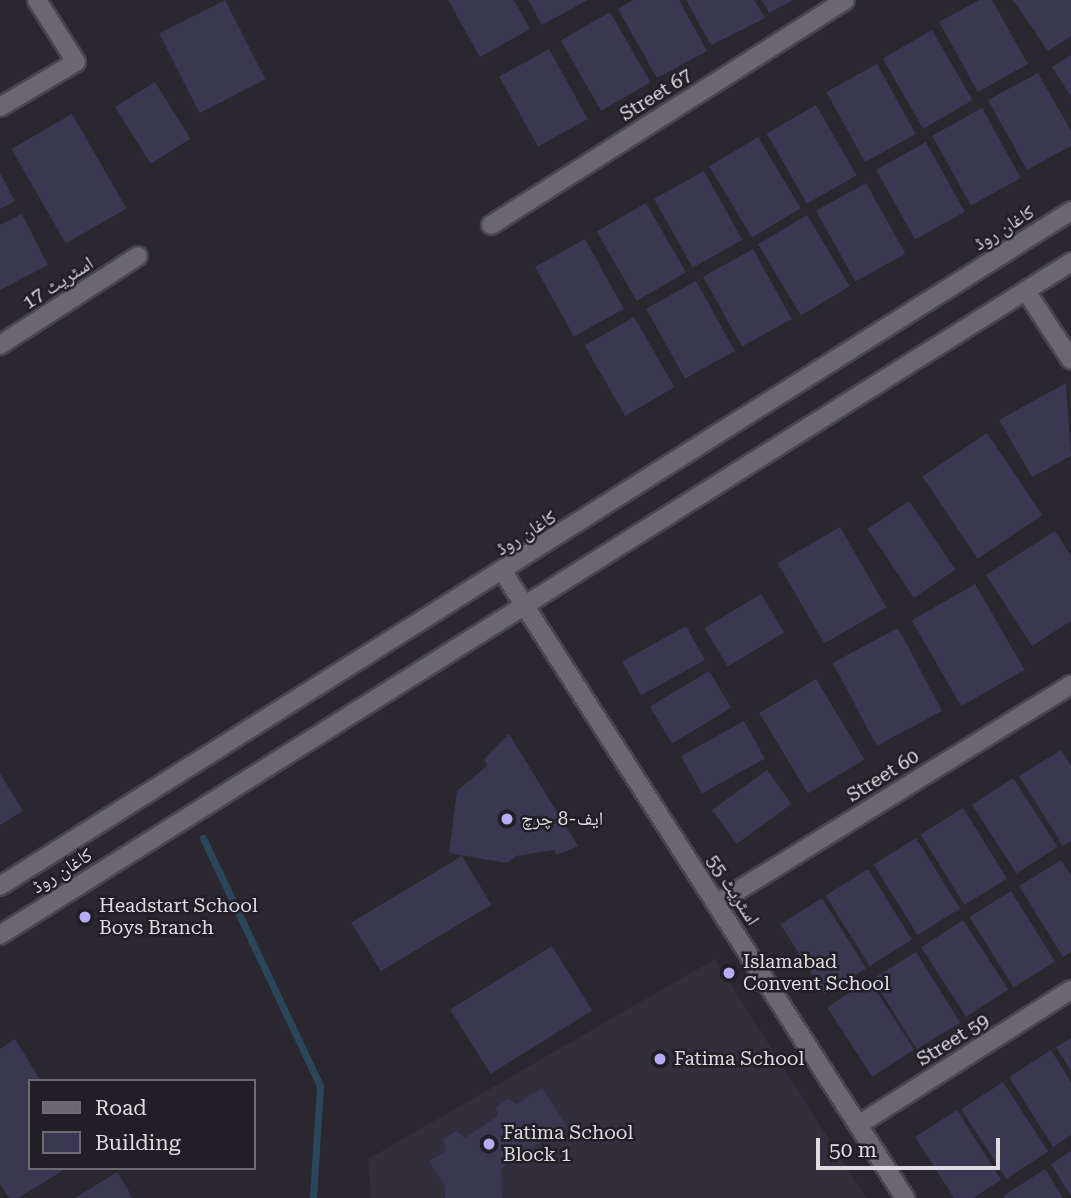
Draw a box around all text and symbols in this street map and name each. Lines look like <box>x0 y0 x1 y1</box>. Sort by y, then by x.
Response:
street label: Street 67 <box>616 64 696 126</box>
street label: کاغان روڈ <box>969 201 1039 255</box>
street label: اسٹریٹ 17 <box>18 252 98 314</box>
street label: کاغان روڈ <box>491 506 561 560</box>
street label: Street 60 <box>843 745 923 807</box>
place label: ایف-8 چرچ <box>521 808 603 830</box>
marker: ایف-8 چرچ <box>499 811 515 827</box>
street label: کاغان روڈ <box>27 844 97 898</box>
street label: اسٹریٹ 55 <box>702 850 764 930</box>
place label: Headstart School Boys Branch <box>99 895 258 939</box>
marker: Headstart School Boys Branch <box>77 909 93 925</box>
place label: Islamabad Convent School <box>743 951 890 995</box>
marker: Islamabad Convent School <box>721 965 737 981</box>
street label: Street 59 <box>913 1009 993 1071</box>
place label: Fatima School <box>674 1048 804 1070</box>
marker: Fatima School <box>652 1051 668 1067</box>
legend <box>28 1079 256 1170</box>
text: Road <box>95 1096 147 1120</box>
place label: Fatima School Block 1 <box>503 1122 633 1166</box>
scale bar <box>819 1124 1003 1168</box>
text: Building <box>95 1131 181 1155</box>
marker: Fatima School Block 1 <box>481 1136 497 1152</box>
text: 50 m <box>829 1138 877 1162</box>

